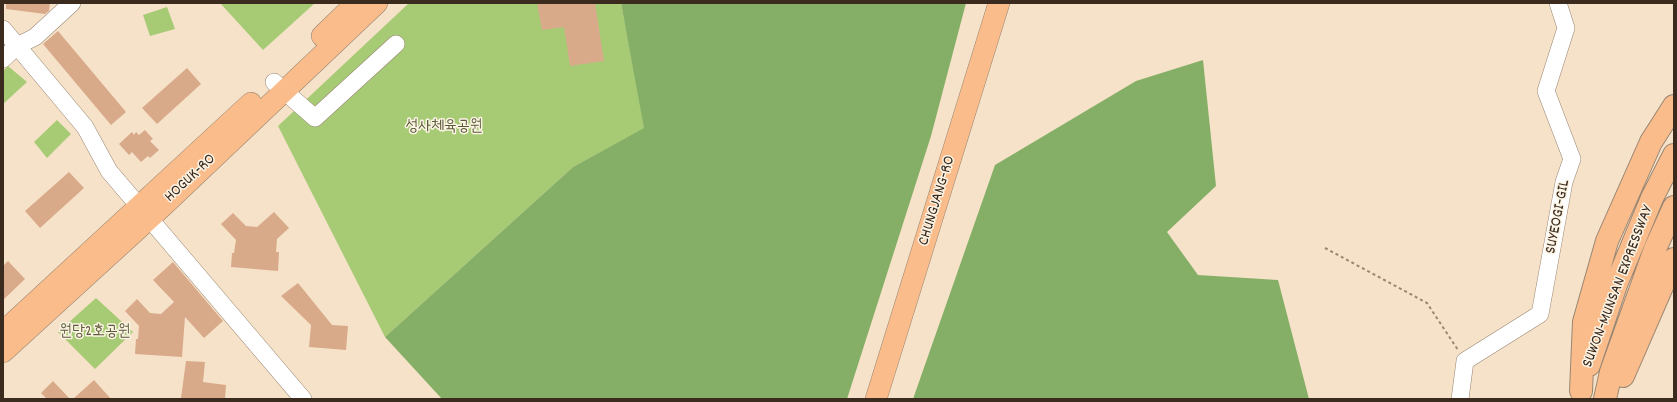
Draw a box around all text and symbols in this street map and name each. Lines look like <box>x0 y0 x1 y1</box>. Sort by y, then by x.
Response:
park label: 성사체육공원 <box>405 118 483 138</box>
street label: HOGUK-RO <box>161 150 221 208</box>
street label: CHUNGJANG-RO <box>915 154 961 248</box>
street label: SUYEOGI-GIL <box>1542 178 1576 256</box>
street label: SUWON-MUNSAN EXPRESSWAY <box>1579 203 1659 371</box>
park label: 원당2호공원 <box>59 323 131 343</box>

